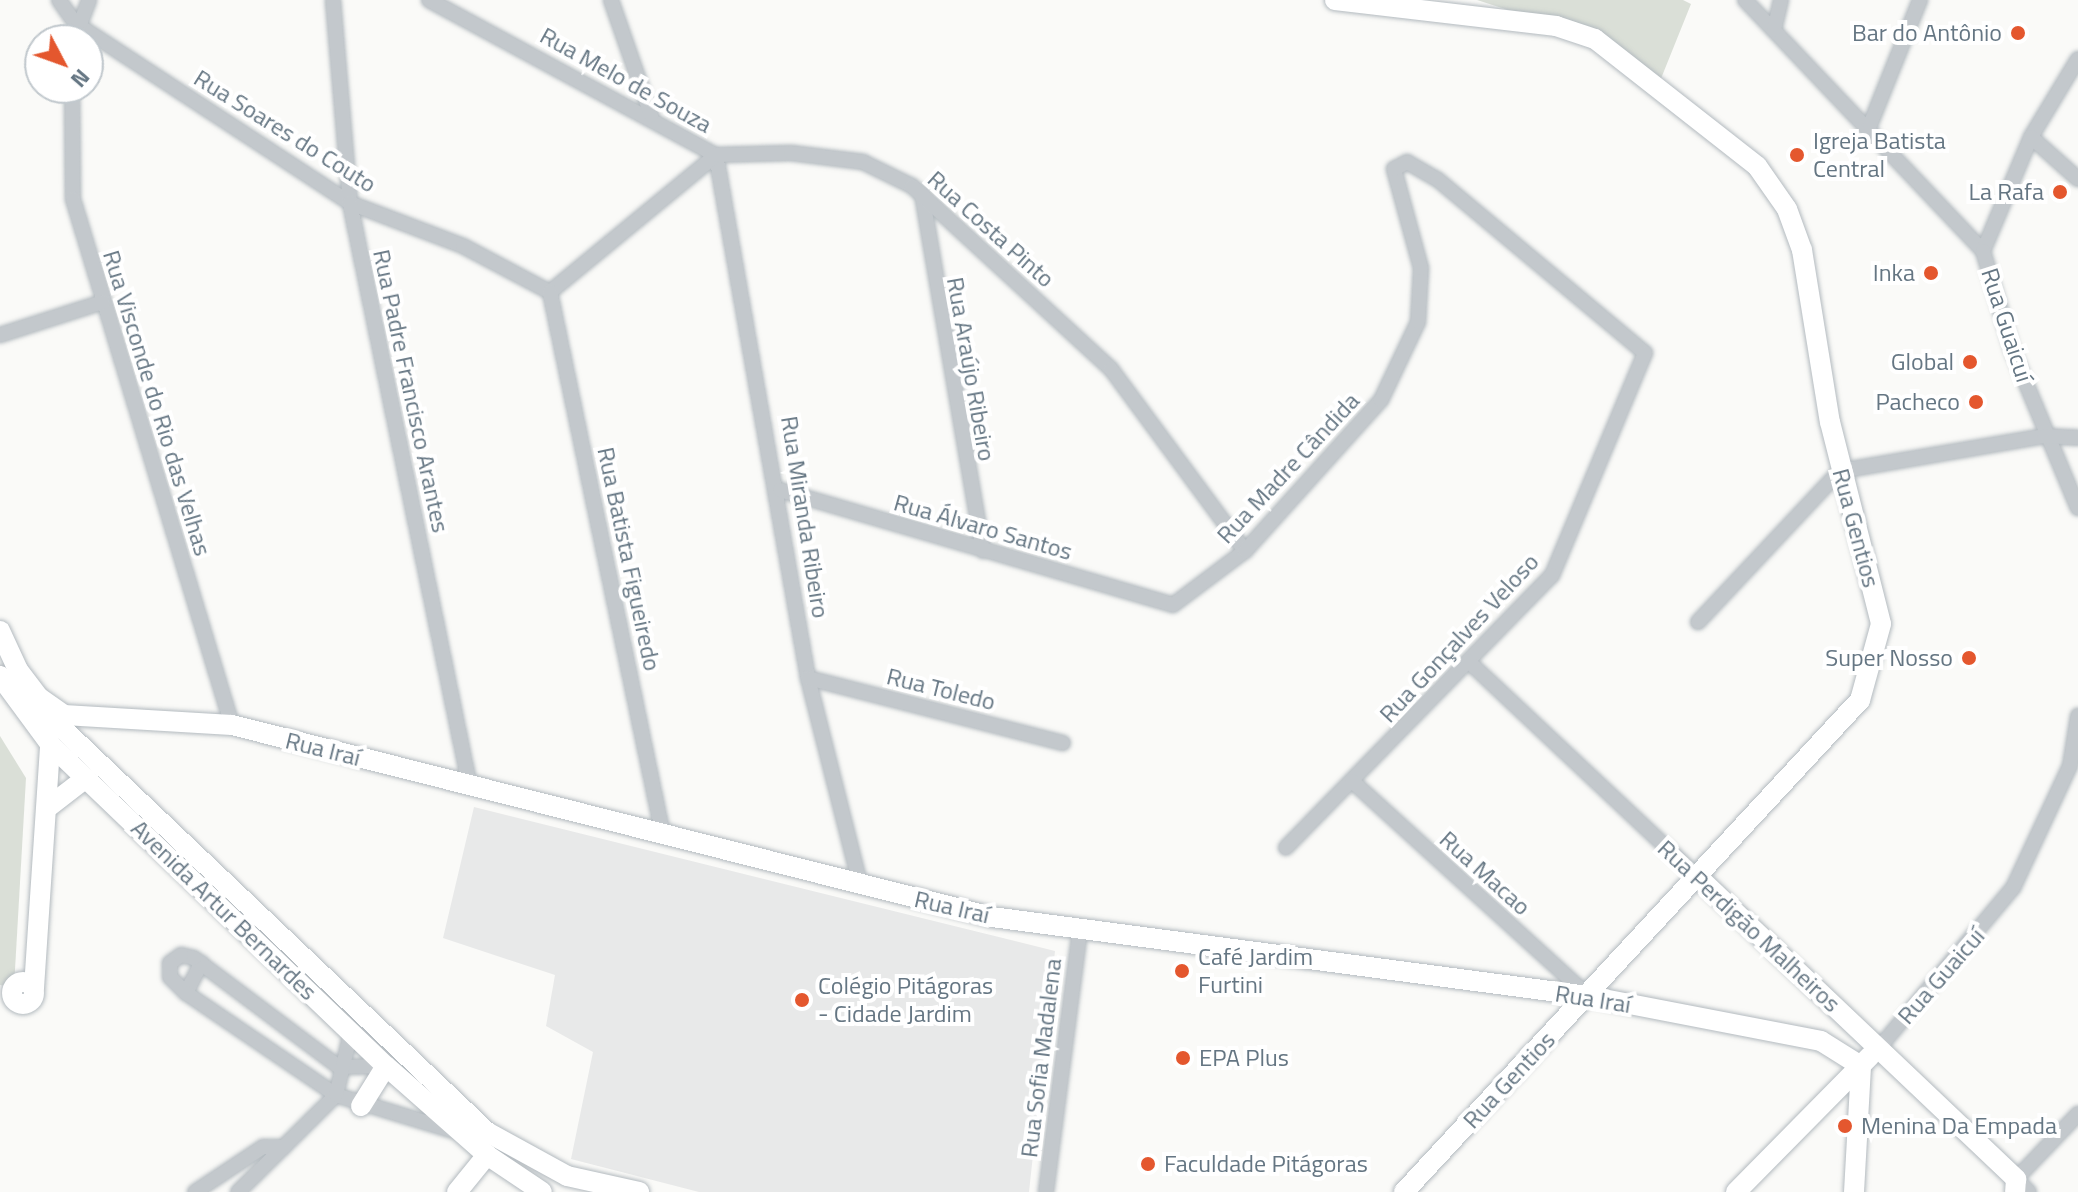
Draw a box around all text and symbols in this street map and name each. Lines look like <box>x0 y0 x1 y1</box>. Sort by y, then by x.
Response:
place label: Bar do Antônio <box>1852 19 2002 47</box>
street label: Rua Melo de Souza <box>535 21 717 139</box>
north arrow <box>24 24 104 104</box>
marker: Bar do Antônio <box>2009 24 2027 42</box>
text: N <box>63 62 98 95</box>
street label: Rua Soares do Couto <box>189 63 381 199</box>
place label: Igreja Batista Central <box>1813 127 1946 183</box>
marker: Igreja Batista Central <box>1788 146 1806 164</box>
street label: Rua Costa Pinto <box>922 165 1060 293</box>
place label: La Rafa <box>1968 178 2044 206</box>
marker: La Rafa <box>2051 183 2069 201</box>
street label: Rua Visconde do Rio das Velhas <box>97 247 217 559</box>
street label: Rua Padre Francisco Arantes <box>367 247 455 535</box>
place label: Inka <box>1873 259 1915 287</box>
marker: Inka <box>1922 264 1940 282</box>
street label: Rua Guaicuí <box>1975 264 2039 386</box>
street label: Rua Araújo Ribeiro <box>941 275 1001 463</box>
place label: Global <box>1891 348 1954 376</box>
marker: Global <box>1961 353 1979 371</box>
street label: Rua Madre Cândida <box>1211 387 1365 549</box>
place label: Pacheco <box>1875 388 1960 416</box>
marker: Pacheco <box>1967 393 1985 411</box>
street label: Rua Miranda Ribeiro <box>775 414 835 620</box>
street label: Rua Batista Figueiredo <box>591 444 667 674</box>
street label: Rua Gentios <box>1826 465 1886 591</box>
street label: Rua Álvaro Santos <box>891 488 1075 566</box>
street label: Rua Gonçalves Veloso <box>1373 548 1545 728</box>
place label: Super Nosso <box>1825 644 1953 672</box>
marker: Super Nosso <box>1960 649 1978 667</box>
street label: Rua Toledo <box>884 662 998 716</box>
street label: Rua Iraí <box>283 726 363 772</box>
street label: Avenida Artur Bernardes <box>125 814 323 1006</box>
street label: Rua Macao <box>1434 825 1536 921</box>
street label: Rua Perdigão Malheiros <box>1652 834 1846 1018</box>
street label: Rua Iraí <box>912 884 992 930</box>
street label: Rua Guaicuí <box>1891 922 1991 1030</box>
place label: Café Jardim Furtini <box>1198 943 1313 999</box>
street label: Rua Sofia Madalena <box>1014 957 1068 1159</box>
marker: Café Jardim Furtini <box>1173 962 1191 980</box>
place label: Colégio Pitágoras - Cidade Jardim <box>818 972 993 1028</box>
street label: Rua Iraí <box>1553 979 1633 1019</box>
marker: Colégio Pitágoras - Cidade Jardim <box>793 991 811 1009</box>
street label: Rua Gentios <box>1457 1026 1561 1134</box>
place label: EPA Plus <box>1199 1044 1289 1072</box>
marker: EPA Plus <box>1174 1049 1192 1067</box>
place label: Menina Da Empada <box>1861 1112 2057 1140</box>
marker: Menina Da Empada <box>1836 1117 1854 1135</box>
place label: Faculdade Pitágoras <box>1164 1150 1368 1178</box>
marker: Faculdade Pitágoras <box>1139 1155 1157 1173</box>

